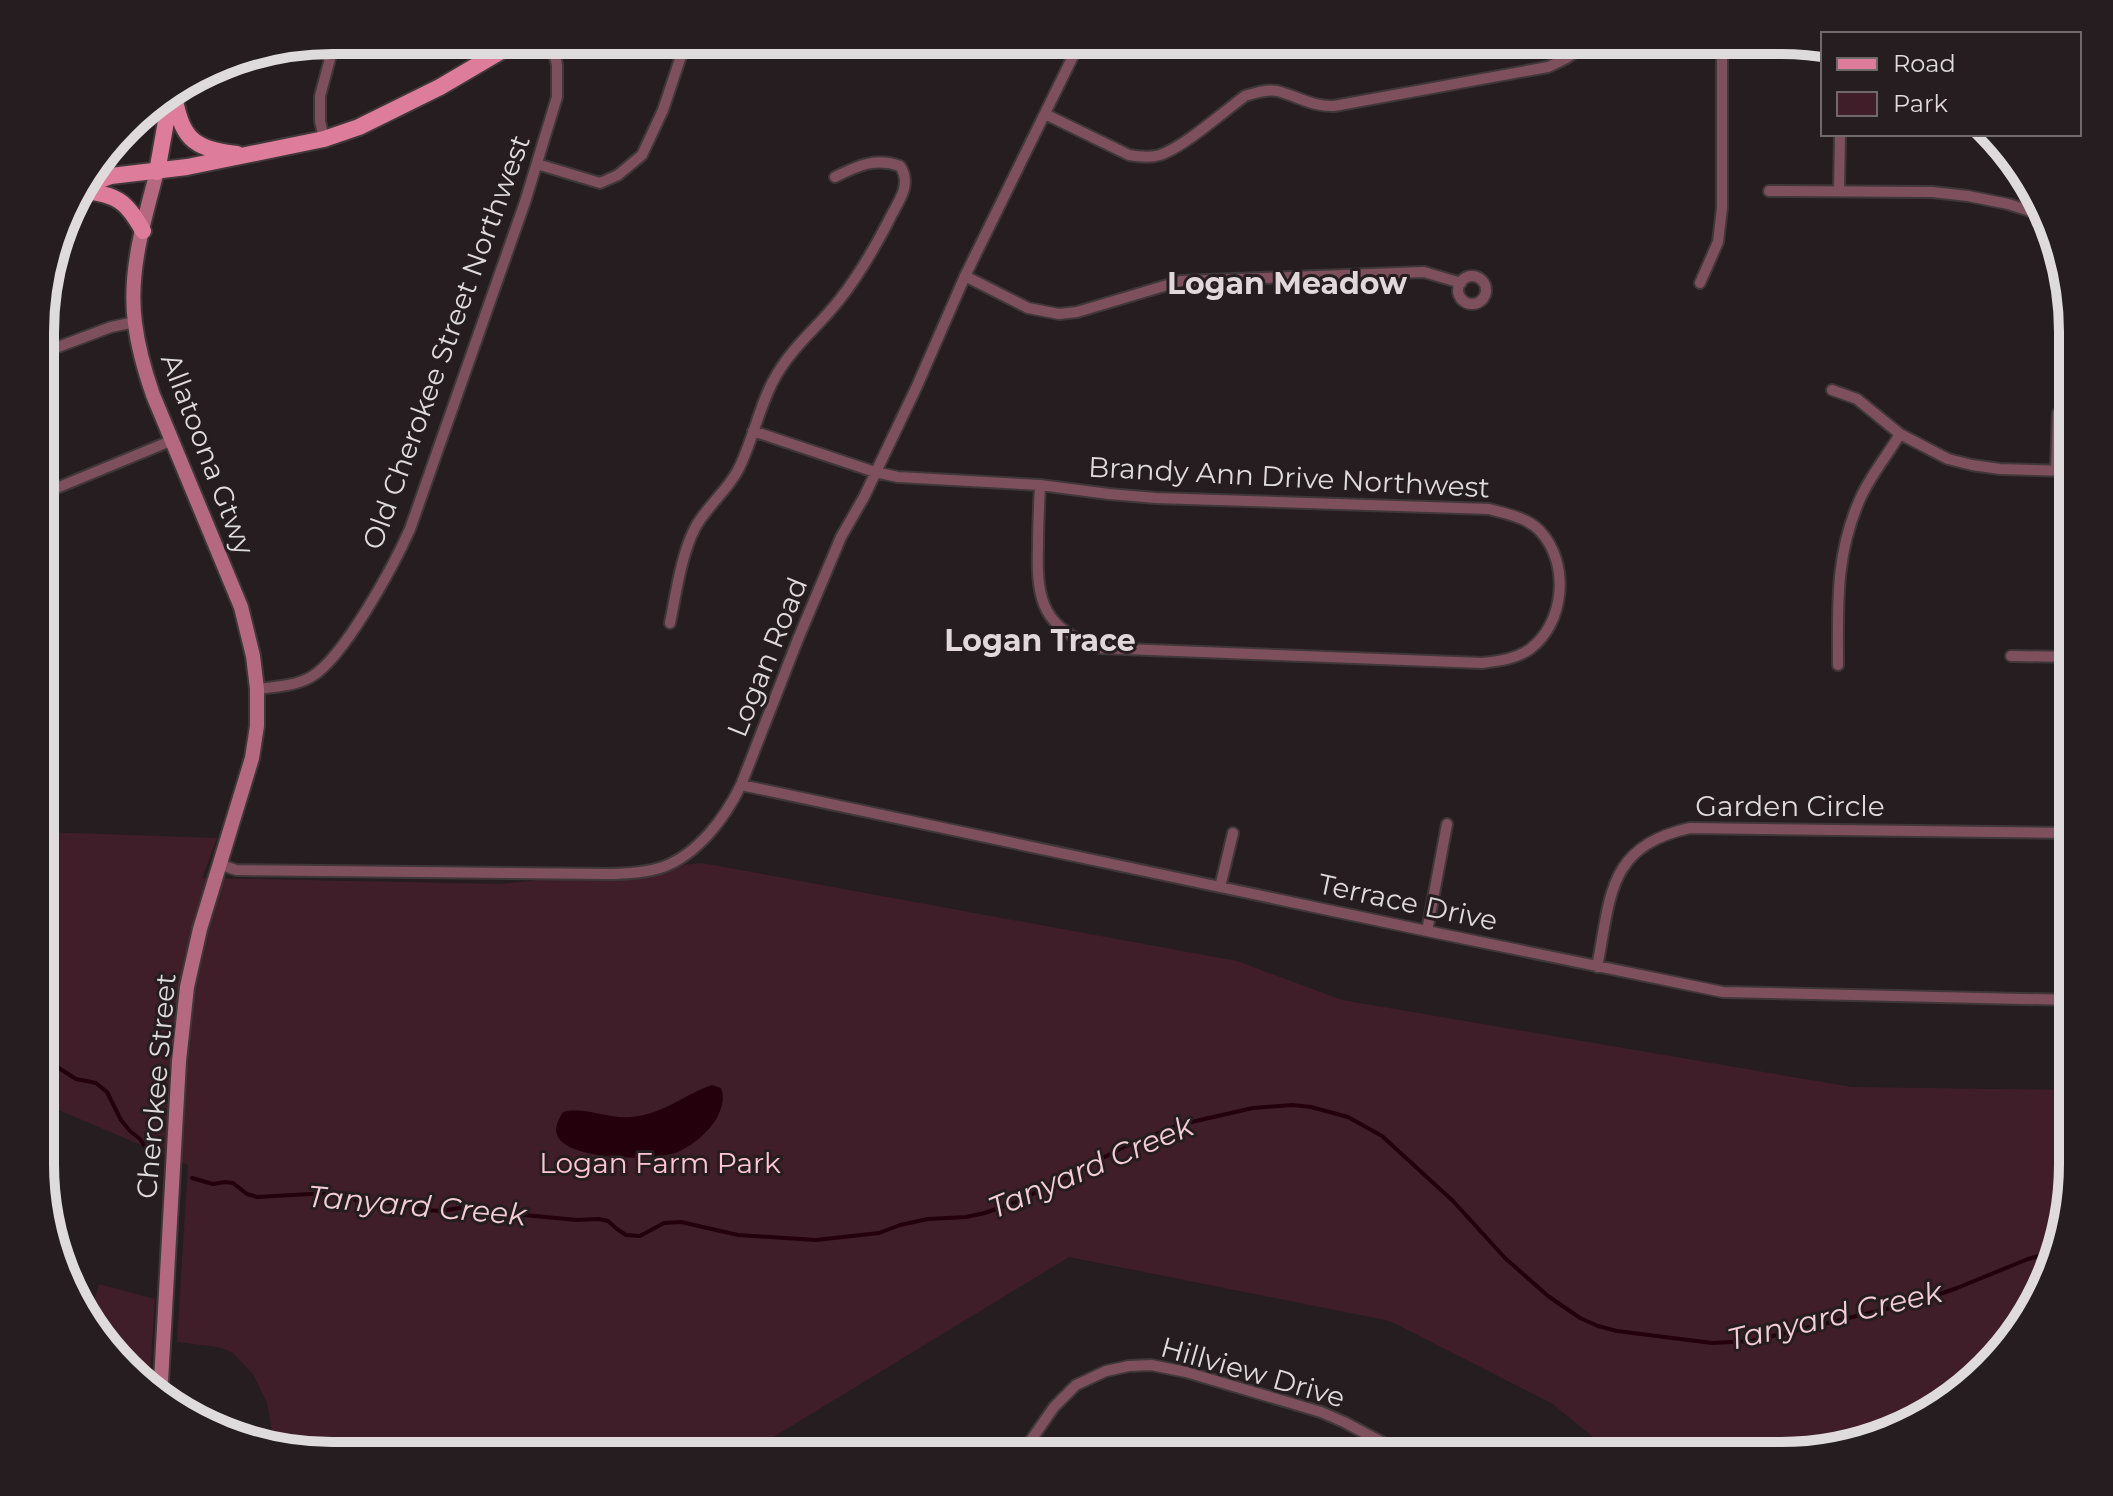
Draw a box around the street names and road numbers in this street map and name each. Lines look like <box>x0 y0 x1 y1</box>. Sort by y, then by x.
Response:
street label: Old Cherokee Street Northwest <box>355 130 537 554</box>
street label: Allatoona Gtwy <box>154 349 262 560</box>
street label: Brandy Ann Drive Northwest <box>1087 450 1491 504</box>
street label: Logan Road <box>720 572 814 742</box>
street label: Garden Circle <box>1695 789 1885 823</box>
street label: Terrace Drive <box>1315 866 1501 938</box>
street label: Cherokee Street <box>129 972 183 1200</box>
street label: Hillview Drive <box>1157 1329 1349 1415</box>

